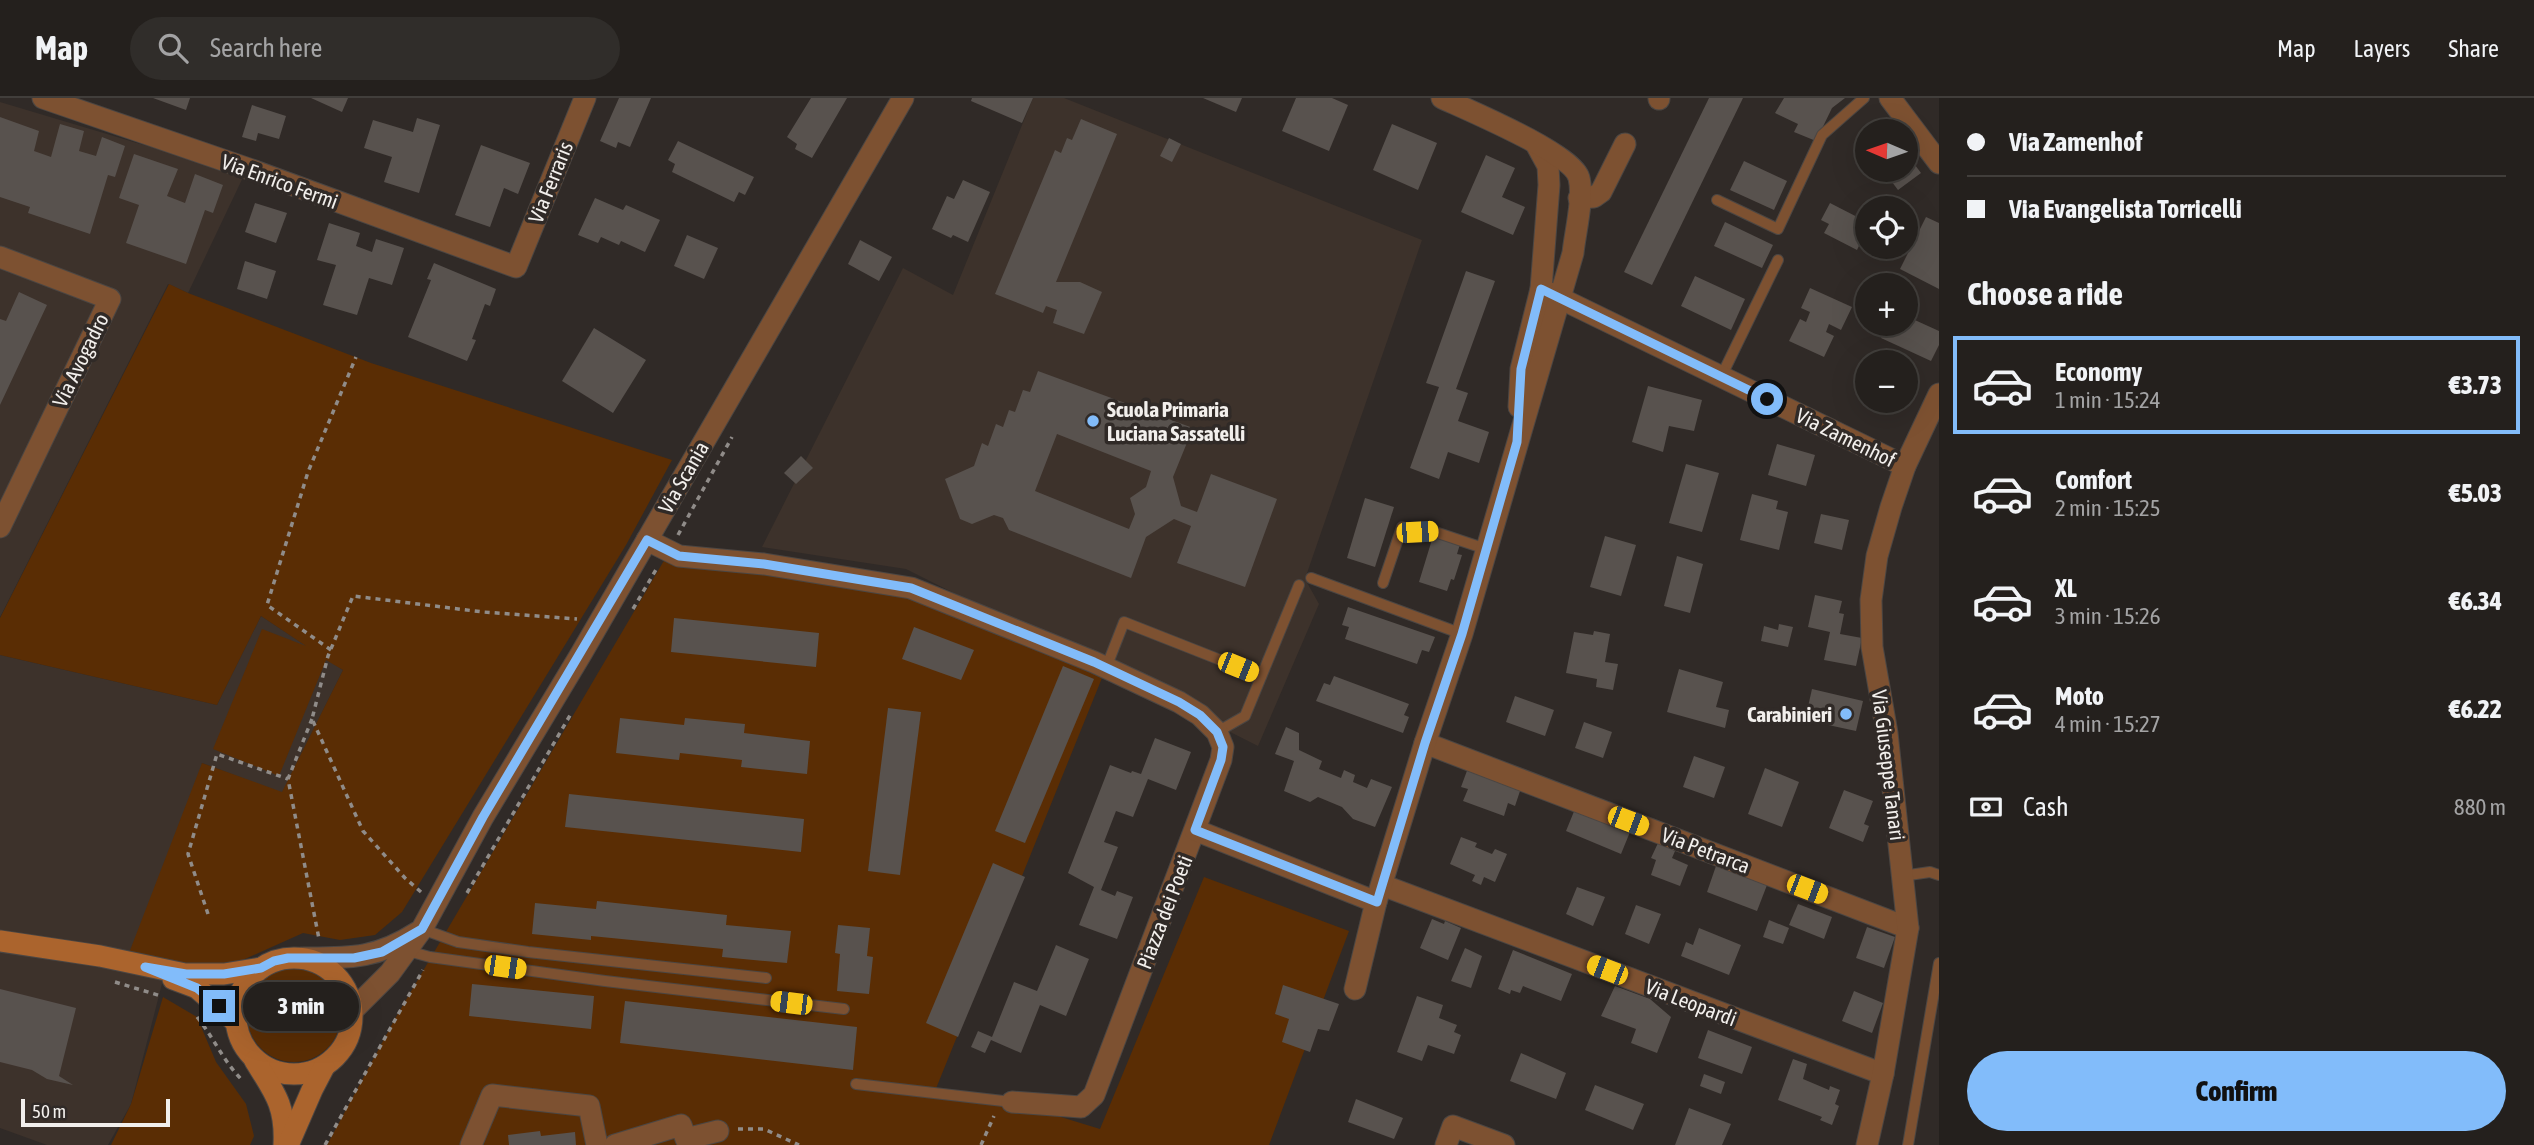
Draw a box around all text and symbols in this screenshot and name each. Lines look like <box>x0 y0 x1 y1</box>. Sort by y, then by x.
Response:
search box <box>130 17 620 80</box>
text: Map <box>35 29 88 67</box>
icon: search <box>154 29 192 67</box>
text: Search here <box>210 33 322 63</box>
text: Map <box>2277 35 2316 62</box>
text: Layers <box>2354 35 2410 62</box>
text: Share <box>2448 35 2499 62</box>
north arrow <box>1855 119 1918 182</box>
map controls <box>1855 119 1918 413</box>
text: Via Zamenhof <box>2009 127 2142 157</box>
street label: Via Ferraris <box>523 138 577 226</box>
street label: Via Enrico Fermi <box>218 149 342 213</box>
text: Via Evangelista Torricelli <box>2009 194 2242 224</box>
button: locate <box>1855 196 1918 259</box>
button: + <box>1855 273 1918 336</box>
text: Choose a ride <box>1967 275 2123 312</box>
street label: Via Avogadro <box>47 309 113 411</box>
button: − <box>1855 350 1918 413</box>
icon: car <box>1971 354 2034 417</box>
text: Economy <box>2055 357 2142 387</box>
text: €3.73 <box>2449 370 2502 400</box>
route start <box>1751 383 1783 415</box>
text: 1 min · 15:24 <box>2055 387 2161 413</box>
place label: Scuola Primaria Luciana Sassatelli <box>1107 397 1245 445</box>
street label: Via Zamenhof <box>1792 403 1900 471</box>
marker: Scuola Primaria Luciana Sassatelli <box>1085 413 1101 429</box>
street label: Via Scania <box>653 437 713 517</box>
icon: car <box>1971 462 2034 525</box>
text: Comfort <box>2055 465 2132 495</box>
text: €5.03 <box>2449 478 2502 508</box>
text: 2 min · 15:25 <box>2055 495 2161 521</box>
car <box>1396 520 1439 544</box>
icon: car <box>1971 570 2034 633</box>
text: XL <box>2055 573 2077 603</box>
text: €6.34 <box>2449 586 2502 616</box>
text: 3 min · 15:26 <box>2055 603 2161 629</box>
car <box>1215 649 1262 685</box>
icon: car <box>1971 678 2034 741</box>
text: Moto <box>2055 681 2104 711</box>
street label: Via Giuseppe Tanari <box>1868 688 1910 842</box>
text: €6.22 <box>2449 694 2502 724</box>
place label: Carabinieri <box>1747 702 1832 726</box>
marker: Carabinieri <box>1838 706 1854 722</box>
text: 4 min · 15:27 <box>2055 711 2161 737</box>
icon: cash <box>1967 788 2005 826</box>
text: Cash <box>2023 792 2069 822</box>
text: 880 m <box>2454 794 2506 820</box>
car <box>1605 804 1652 838</box>
street label: Via Petrarca <box>1658 822 1754 878</box>
street label: Piazza dei Poeti <box>1131 852 1197 972</box>
car <box>1784 872 1831 906</box>
car <box>1584 953 1631 987</box>
car <box>483 954 528 980</box>
street label: Via Leopardi <box>1642 974 1740 1030</box>
callout: 3 min <box>244 982 359 1030</box>
route end <box>203 990 235 1022</box>
car <box>769 990 814 1016</box>
text: 3 min <box>278 993 324 1019</box>
button: Confirm <box>1967 1051 2506 1131</box>
scale bar <box>21 1096 170 1128</box>
text: 50 m <box>32 1100 66 1122</box>

